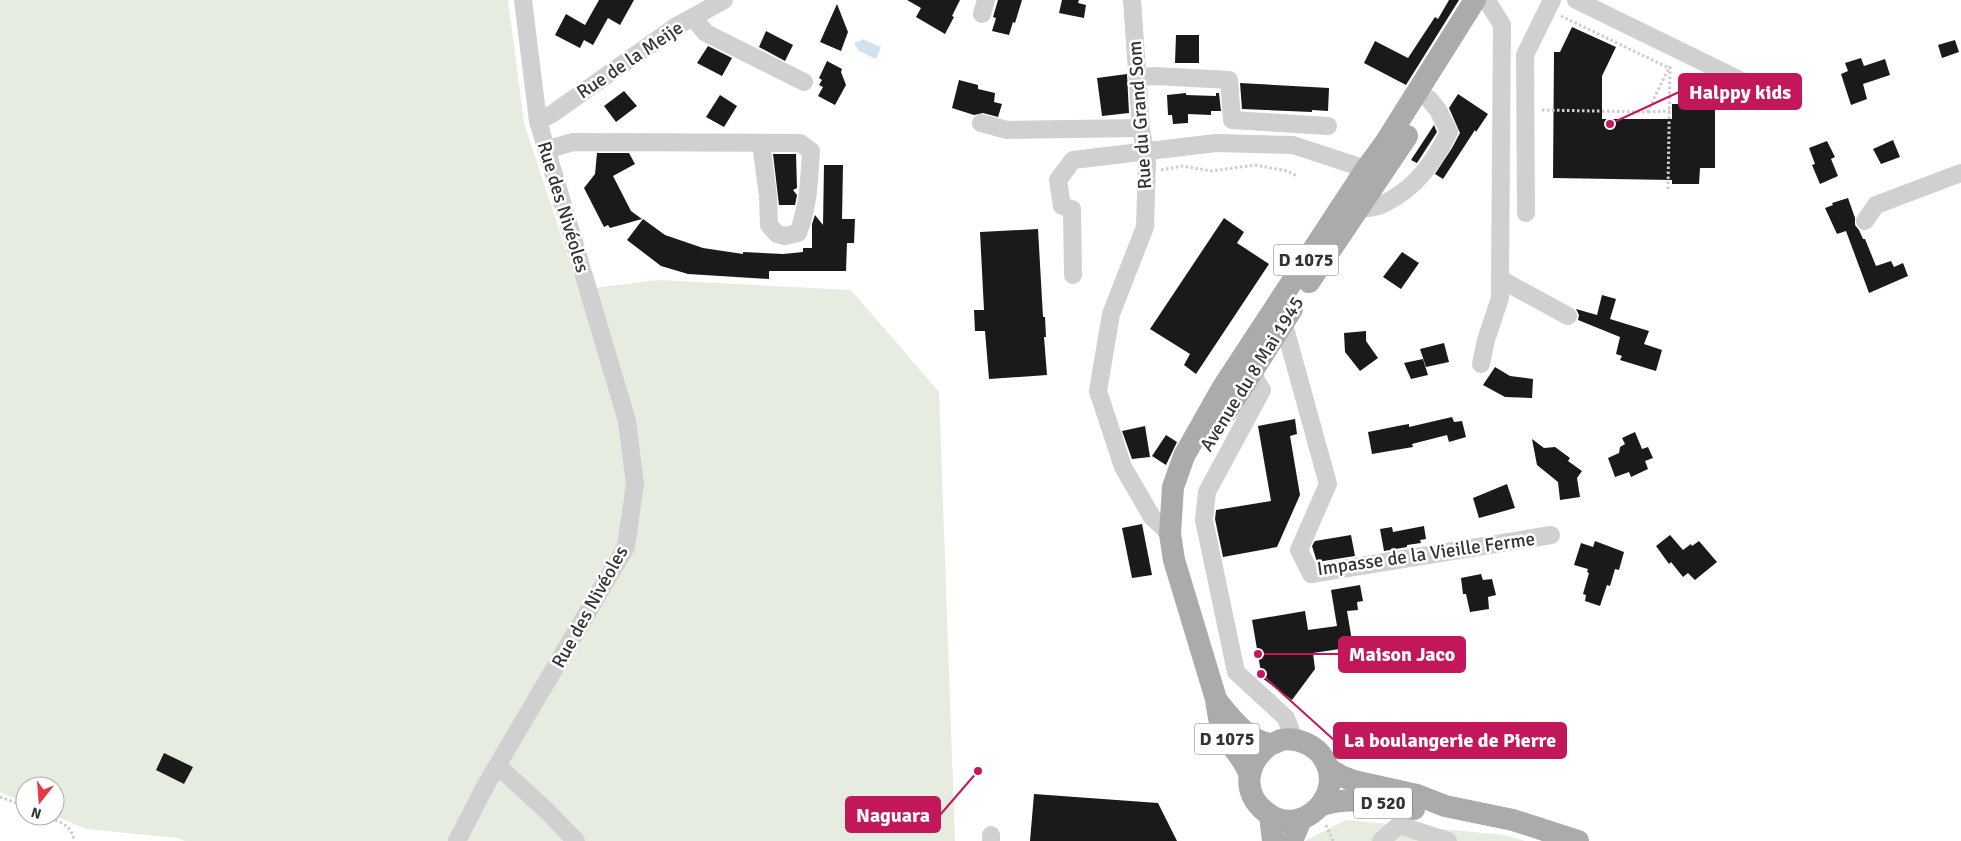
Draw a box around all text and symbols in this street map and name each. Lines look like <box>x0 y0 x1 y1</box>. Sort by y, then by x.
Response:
street label: Rue de la Meije <box>572 16 688 104</box>
street label: Rue du Grand Som <box>1123 40 1157 190</box>
callout: Halppy kids <box>1679 74 1801 109</box>
text: Halppy kids <box>1689 80 1791 105</box>
street label: Rue des Nivéoles <box>532 138 594 276</box>
road number: D 1075 <box>1274 244 1338 276</box>
street label: Avenue du 8 Mai 1945 <box>1195 292 1309 456</box>
street label: Impasse de la Vieille Ferme <box>1316 527 1536 581</box>
street label: Rue des Nivéoles <box>547 542 633 672</box>
callout: Maison Jaco <box>1339 637 1465 672</box>
text: Maison Jaco <box>1349 642 1455 667</box>
callout: La boulangerie de Pierre <box>1334 723 1566 758</box>
road number: D 1075 <box>1194 724 1260 754</box>
text: La boulangerie de Pierre <box>1344 728 1556 753</box>
north arrow <box>15 776 65 826</box>
road number: D 520 <box>1354 788 1412 818</box>
callout: Naguara <box>846 797 940 832</box>
text: N <box>29 803 43 823</box>
text: Naguara <box>856 803 930 828</box>

